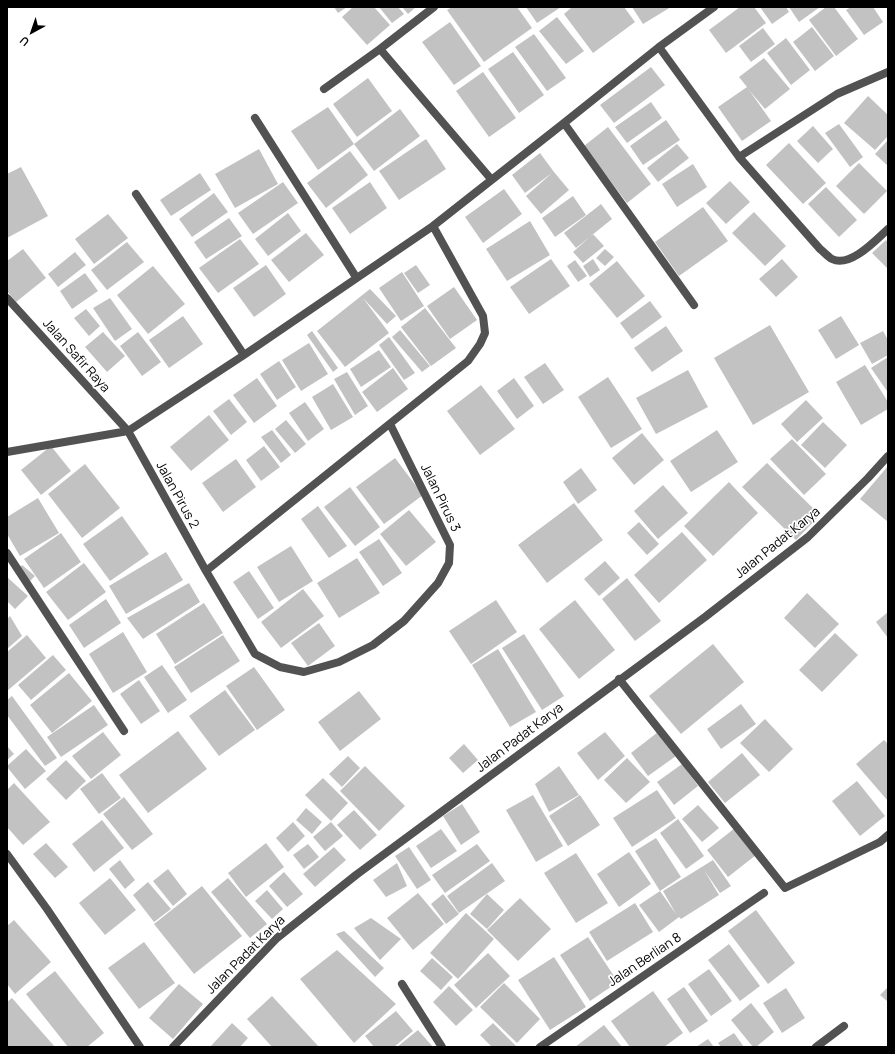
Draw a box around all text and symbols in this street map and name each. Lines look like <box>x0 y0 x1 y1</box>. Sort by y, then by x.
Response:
north arrow <box>12 12 52 52</box>
text: U <box>16 33 32 50</box>
street label: Jalan Safir Raya <box>39 316 113 396</box>
street label: Jalan Pirus 2 <box>152 459 202 531</box>
street label: Jalan Pirus 3 <box>417 461 463 535</box>
street label: Jalan Padat Karya <box>732 504 824 582</box>
street label: Jalan Padat Karya <box>474 700 566 776</box>
street label: Jalan Padat Karya <box>203 912 289 998</box>
street label: Jalan Berlian 8 <box>605 930 685 990</box>

